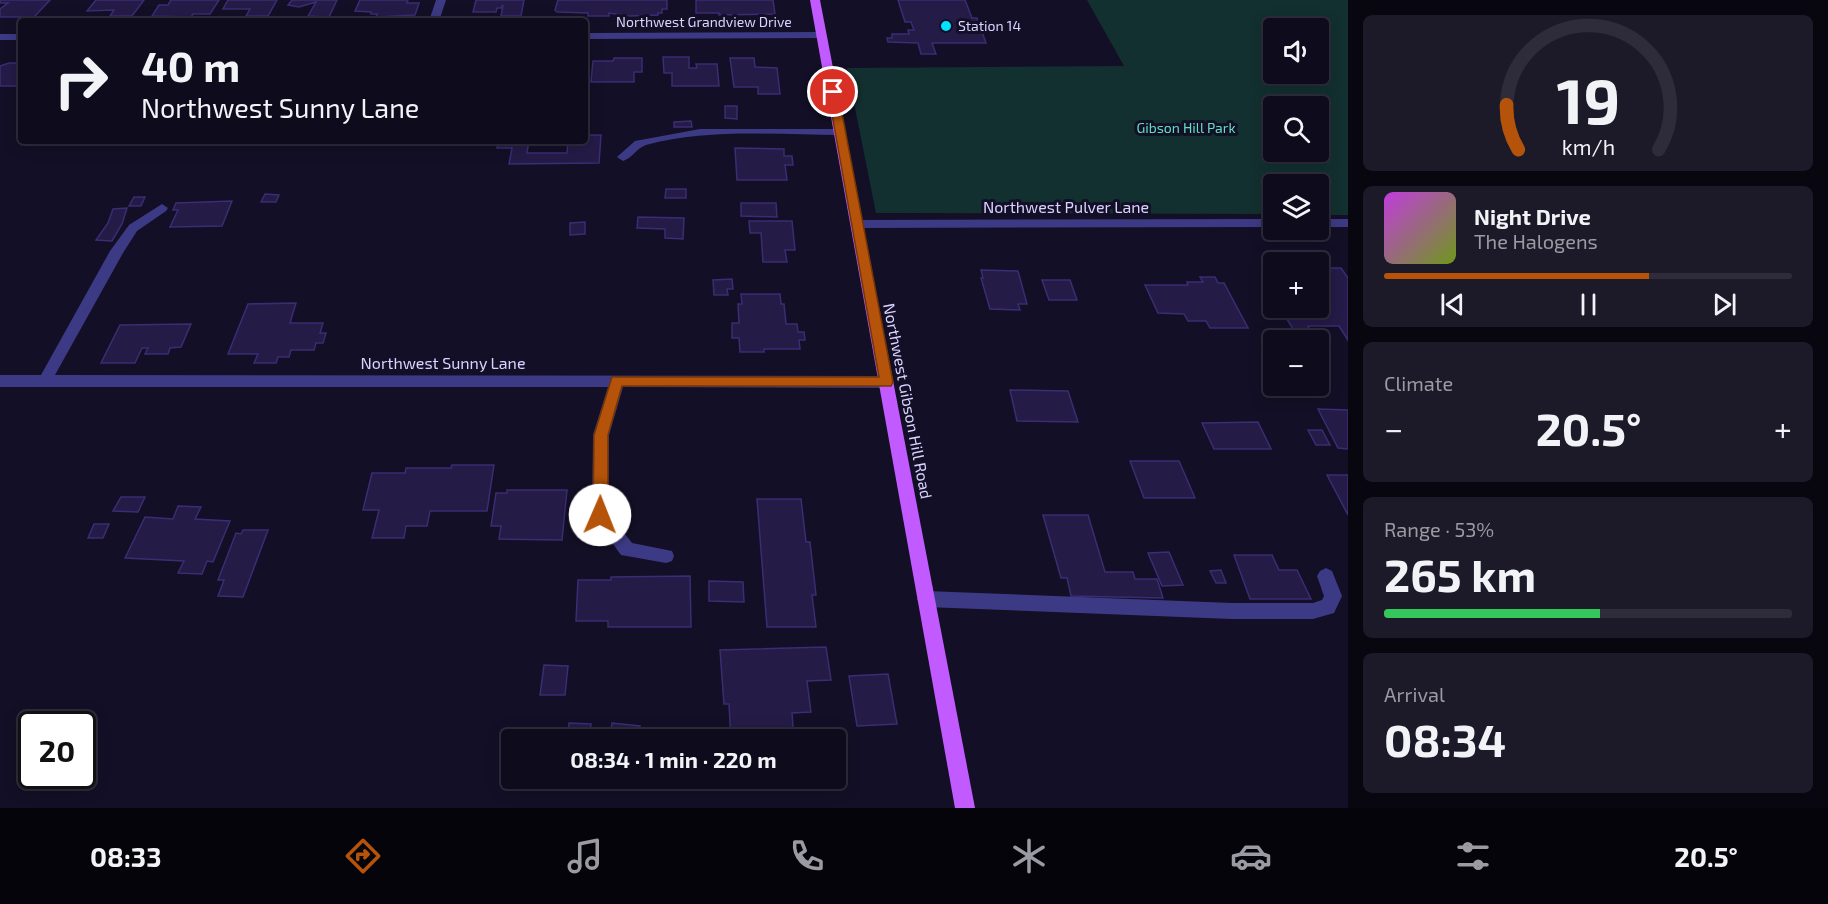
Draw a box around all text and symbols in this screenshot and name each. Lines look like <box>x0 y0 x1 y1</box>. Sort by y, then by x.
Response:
street label: Northwest Grandview Drive <box>616 13 792 30</box>
place label: Station 14 <box>958 17 1021 34</box>
map controls <box>1263 18 1329 396</box>
button: sound <box>1263 18 1329 84</box>
marker: Station 14 <box>939 19 953 33</box>
text: 40 m <box>141 40 240 90</box>
icon: right <box>42 42 120 120</box>
text: 19 <box>1556 62 1620 137</box>
pin <box>807 66 858 117</box>
icon: arrive <box>816 75 849 108</box>
text: Northwest Sunny Lane <box>141 91 419 123</box>
button: search <box>1263 96 1329 162</box>
park label: Gibson Hill Park <box>1136 119 1236 136</box>
text: km/h <box>1561 134 1615 159</box>
button: layers <box>1263 174 1329 240</box>
street label: Northwest Pulver Lane <box>983 197 1149 216</box>
text: Night Drive <box>1474 203 1591 229</box>
text: The Halogens <box>1474 229 1598 253</box>
button: + <box>1263 252 1329 318</box>
icon: previous <box>1436 288 1469 321</box>
icon: pause <box>1572 288 1605 321</box>
icon: next <box>1708 288 1741 321</box>
street label: Northwest Gibson Hill Road <box>880 301 937 500</box>
button: − <box>1263 330 1329 396</box>
street label: Northwest Sunny Lane <box>361 353 525 372</box>
text: Climate <box>1384 371 1453 395</box>
text: 20.5° <box>1536 401 1641 455</box>
text: − <box>1384 408 1403 448</box>
text: + <box>1774 408 1792 448</box>
position arrow <box>568 483 632 547</box>
text: Range · 53% <box>1384 517 1494 541</box>
text: 265 km <box>1384 547 1536 601</box>
text: Arrival <box>1384 682 1445 706</box>
speed limit sign: 20 <box>18 711 96 789</box>
text: 08:34 <box>1384 712 1506 766</box>
text: 08:34 · 1 min · 220 m <box>570 746 777 772</box>
icon: directions <box>342 835 384 877</box>
icon: music <box>564 835 606 877</box>
icon: phone <box>786 835 828 877</box>
icon: climate <box>1008 835 1050 877</box>
icon: car <box>1230 835 1272 877</box>
icon: filters <box>1452 835 1494 877</box>
text: 08:33 <box>90 840 161 872</box>
text: 20.5° <box>1674 840 1738 872</box>

